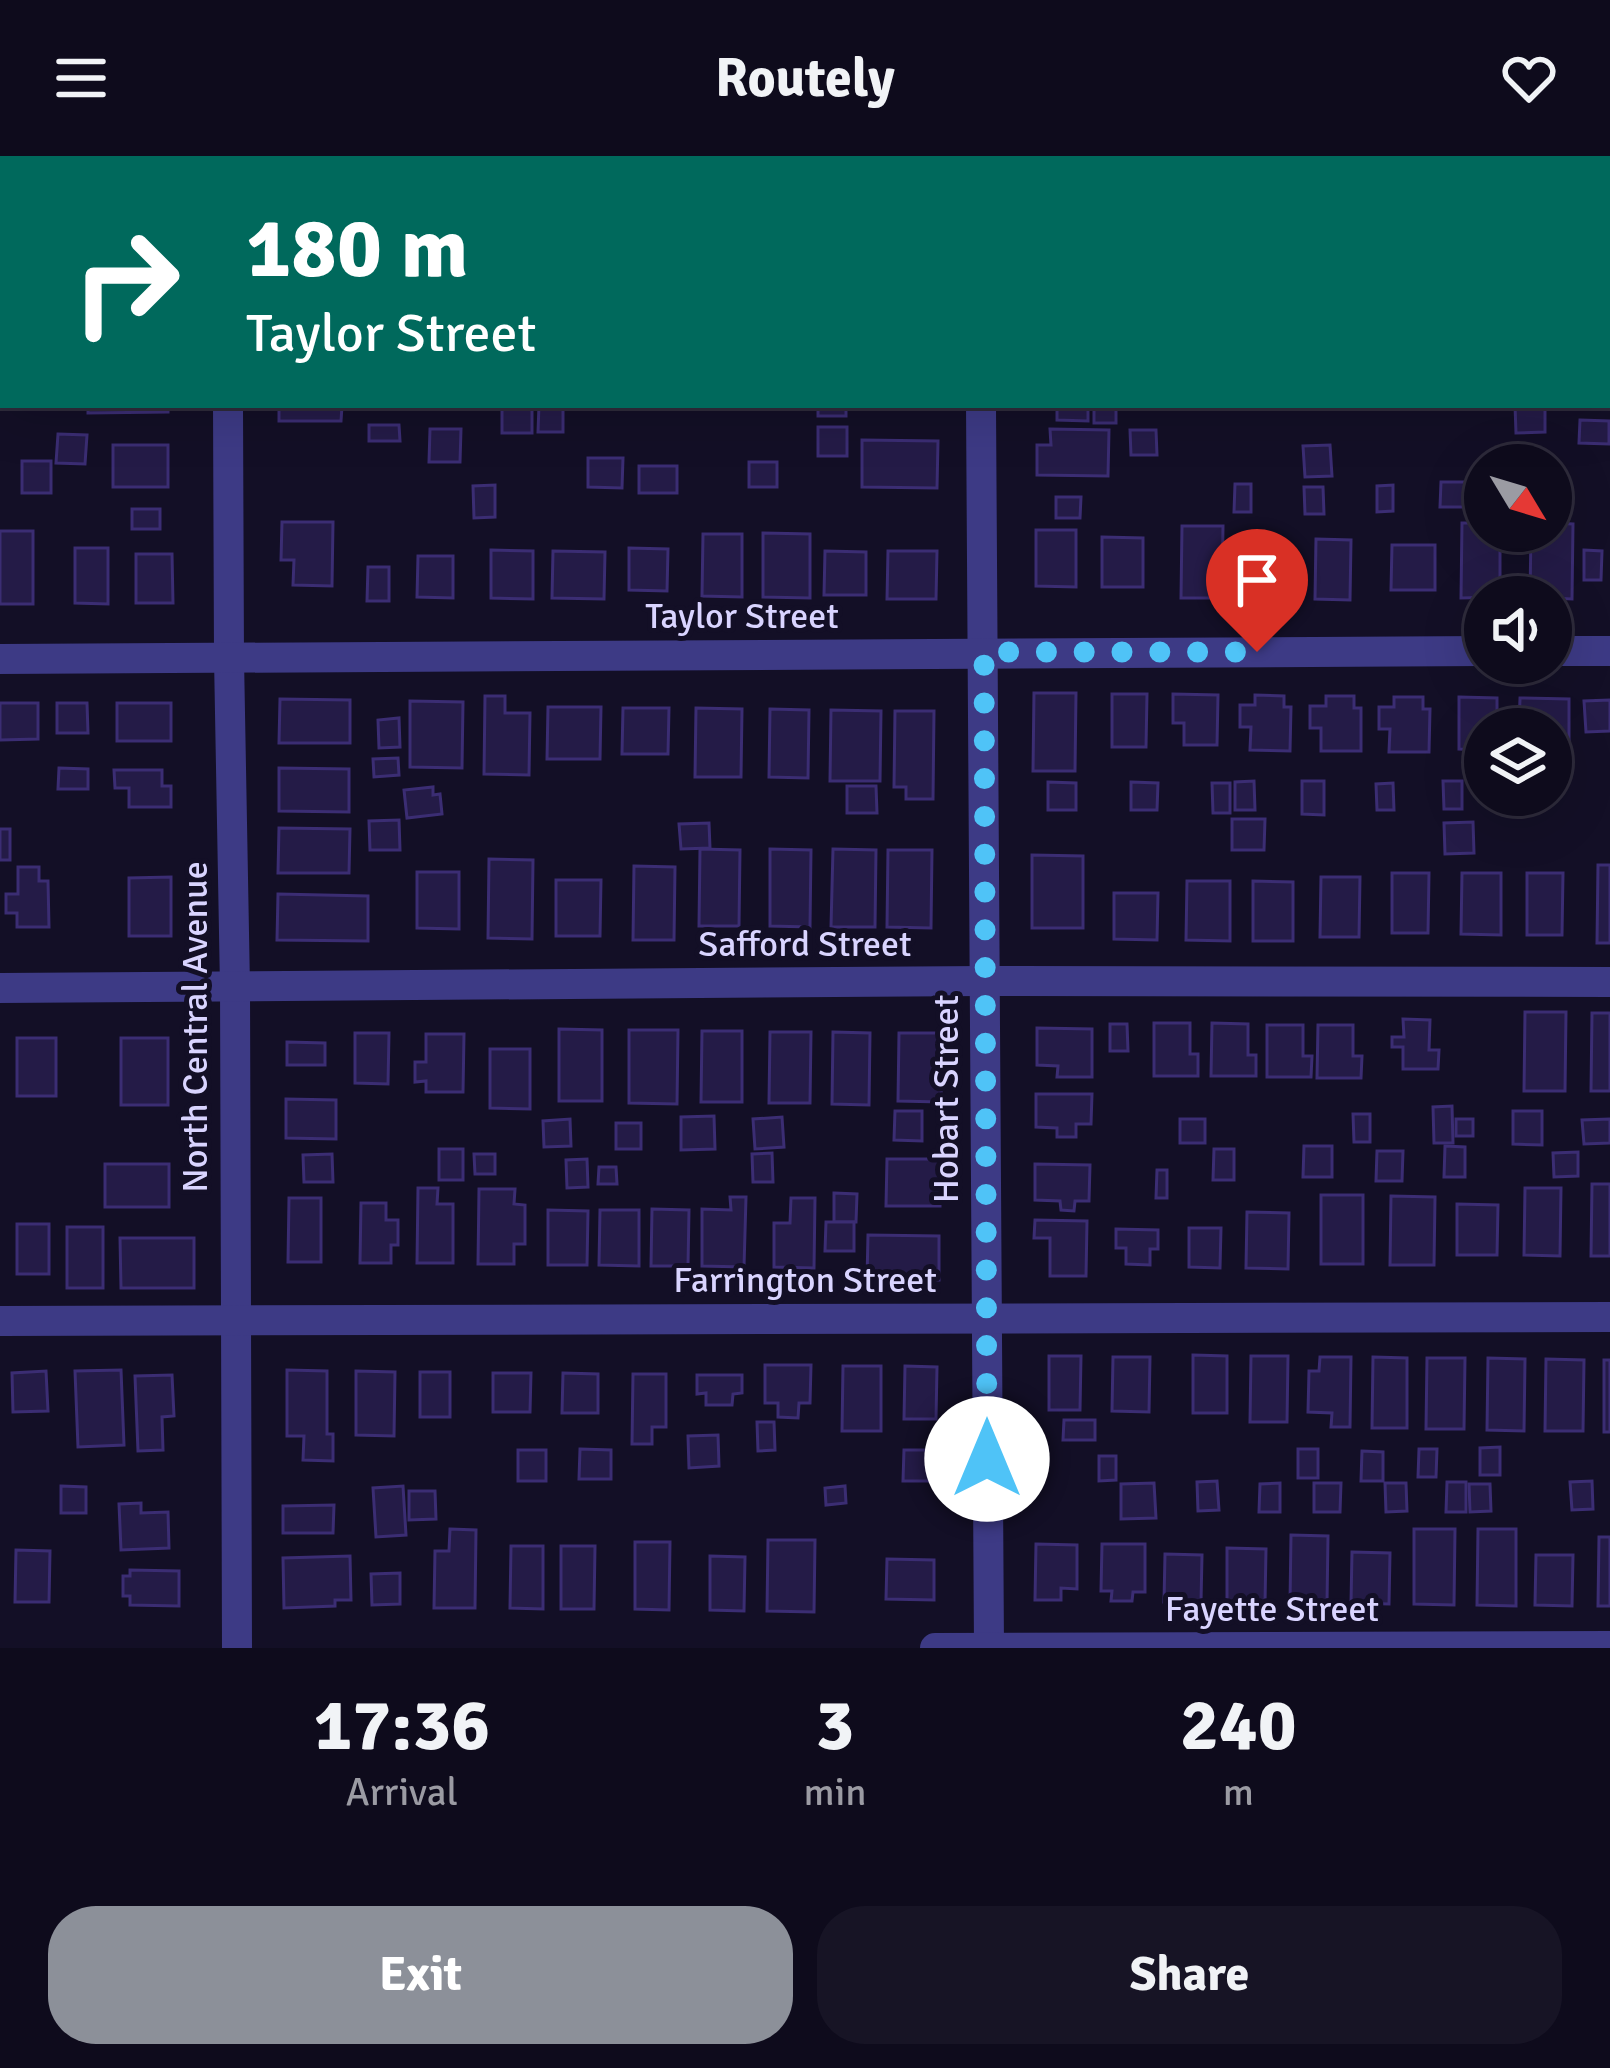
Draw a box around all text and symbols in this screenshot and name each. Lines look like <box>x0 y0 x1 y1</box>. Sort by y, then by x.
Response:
icon: menu <box>48 45 114 111</box>
text: Routely <box>715 45 895 112</box>
icon: heart <box>1496 45 1562 111</box>
text: 180 m <box>246 197 468 301</box>
icon: right <box>48 204 204 360</box>
text: Taylor Street <box>246 300 536 367</box>
north arrow <box>1464 444 1572 552</box>
map controls <box>1464 444 1572 816</box>
pin <box>1206 529 1308 652</box>
icon: arrive <box>1224 547 1290 613</box>
button: sound <box>1464 576 1572 684</box>
street label: Taylor Street <box>645 594 839 639</box>
button: layers <box>1464 708 1572 816</box>
street label: North Central Avenue <box>173 861 218 1193</box>
street label: Safford Street <box>698 922 912 967</box>
street label: Hobart Street <box>924 995 969 1203</box>
street label: Farrington Street <box>673 1258 937 1303</box>
position arrow <box>924 1396 1050 1522</box>
street label: Fayette Street <box>1165 1587 1379 1632</box>
text: 17:36 <box>313 1681 490 1770</box>
text: 3 <box>816 1681 854 1770</box>
text: 240 <box>1180 1681 1297 1770</box>
text: Arrival <box>346 1768 458 1816</box>
text: min <box>804 1768 867 1816</box>
text: m <box>1223 1768 1254 1816</box>
button: Exit <box>48 1906 793 2044</box>
button: Share <box>817 1906 1562 2044</box>

